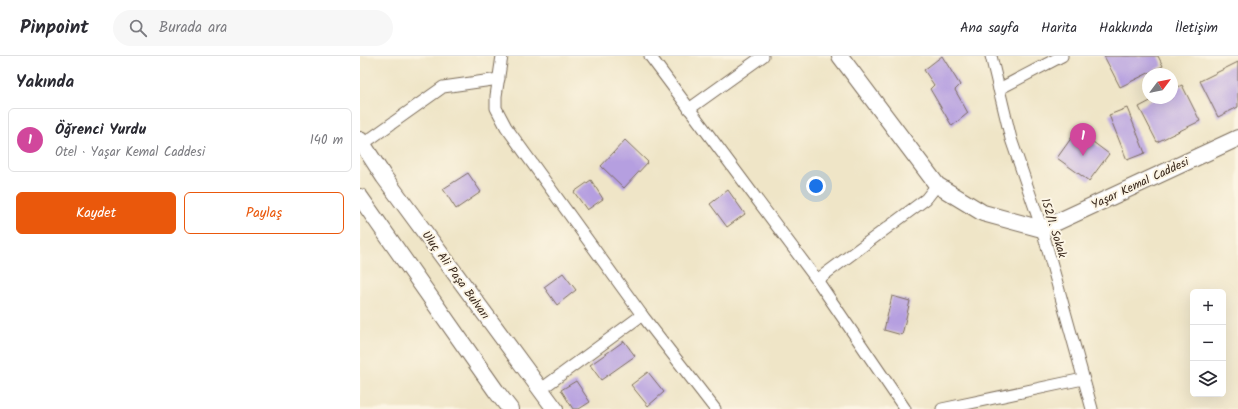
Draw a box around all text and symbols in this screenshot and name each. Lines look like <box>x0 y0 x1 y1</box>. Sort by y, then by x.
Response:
search box <box>113 10 393 46</box>
text: Pinpoint <box>20 13 89 43</box>
text: Burada ara <box>159 16 227 40</box>
icon: search <box>127 17 149 39</box>
text: Ana sayfa <box>960 17 1019 39</box>
text: Harita <box>1041 17 1077 39</box>
text: Hakkında <box>1099 17 1153 39</box>
text: İletişim <box>1175 17 1218 39</box>
north arrow <box>1142 68 1178 104</box>
text: Yakında <box>16 69 74 96</box>
text: Öğrenci Yurdu <box>55 118 146 142</box>
pin: 1 <box>1070 123 1096 156</box>
text: 1 <box>28 130 32 151</box>
text: 140 m <box>310 130 343 151</box>
text: Otel · Yaşar Kemal Caddesi <box>55 142 205 163</box>
street label: Yaşar Kemal Caddesi <box>1088 152 1193 214</box>
your location <box>806 176 826 196</box>
button: Kaydet <box>16 192 176 234</box>
button: Paylaş <box>184 192 344 234</box>
street label: 152/1. Sokak <box>1035 196 1072 261</box>
street label: Uluç Ali Paşa Bulvarı <box>417 227 494 324</box>
map controls <box>1190 289 1226 397</box>
button: + <box>1190 289 1226 325</box>
button: − <box>1190 325 1226 361</box>
button: layers <box>1190 361 1226 397</box>

